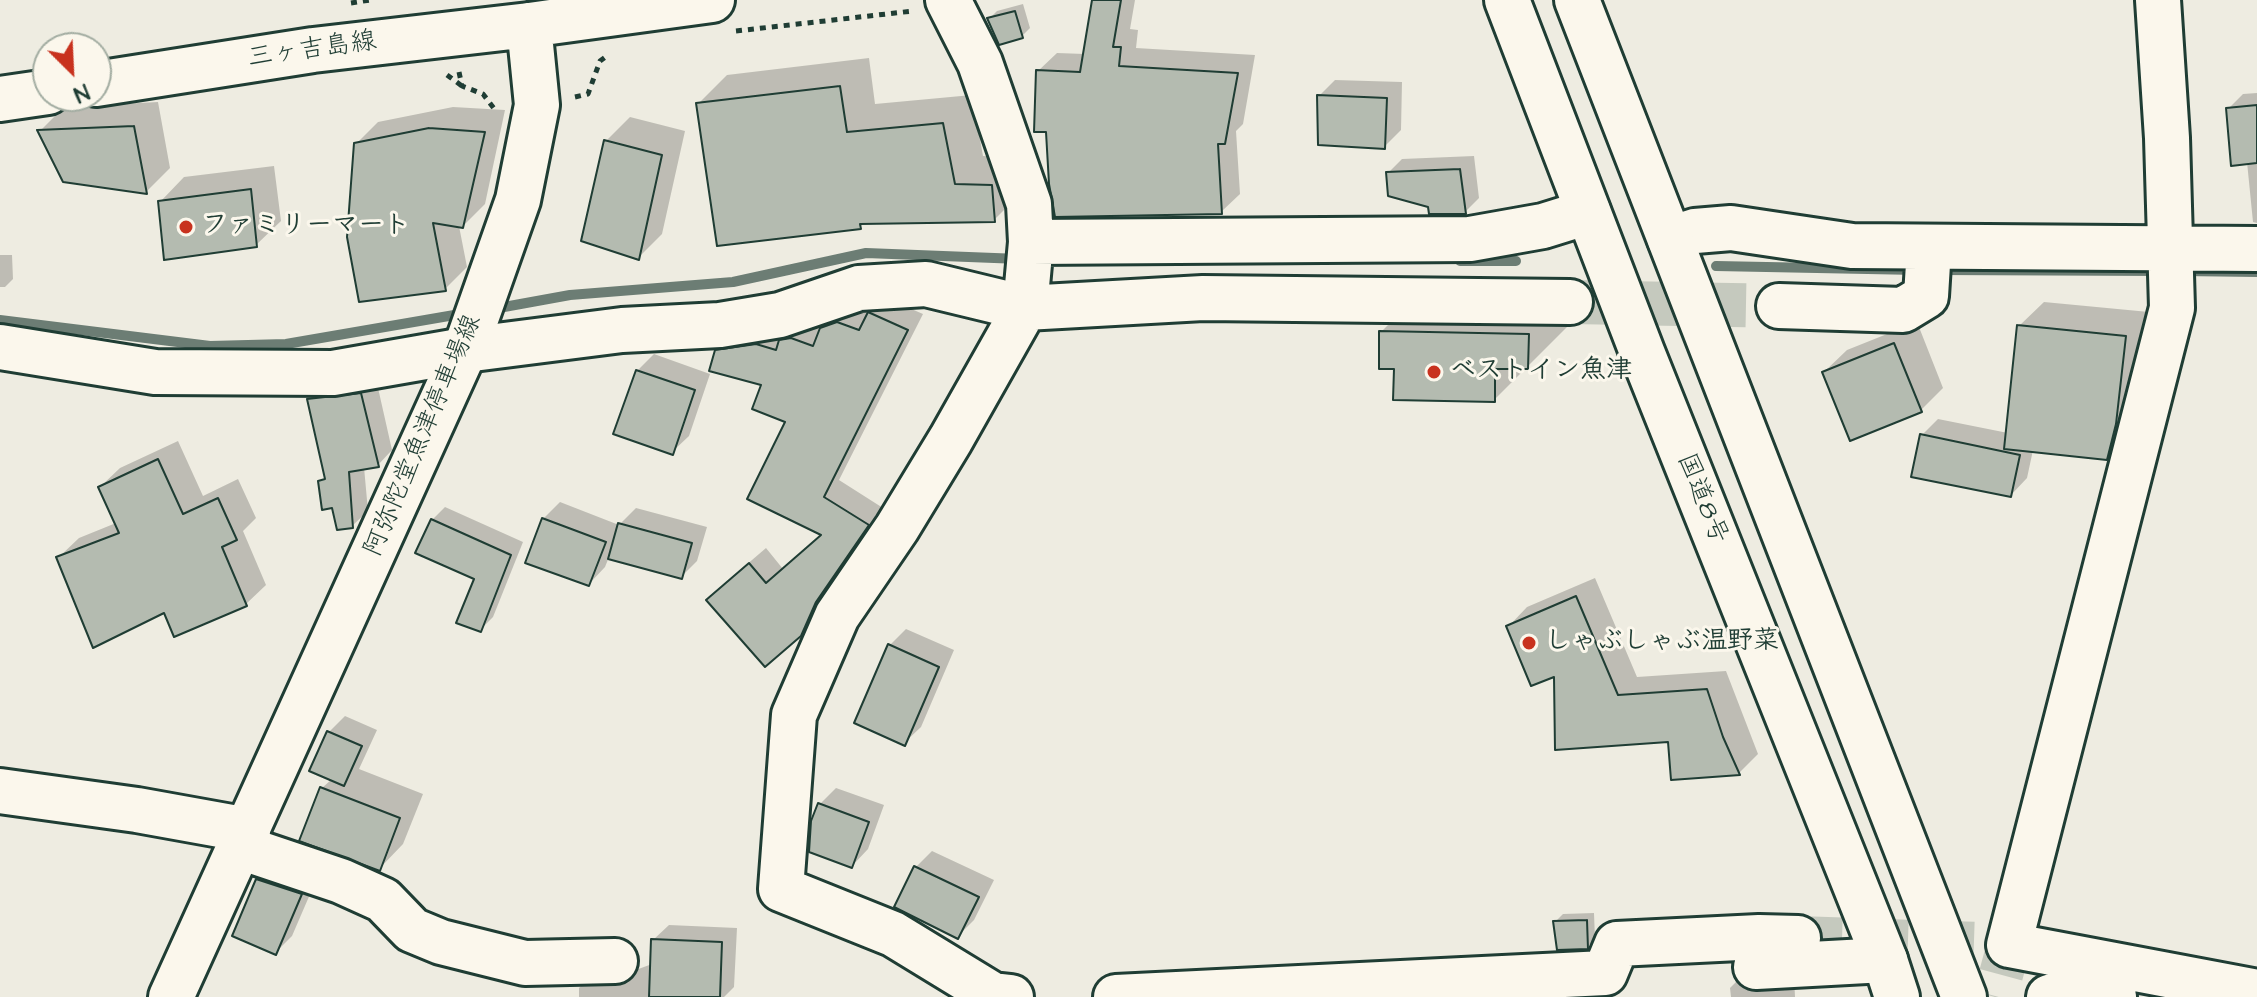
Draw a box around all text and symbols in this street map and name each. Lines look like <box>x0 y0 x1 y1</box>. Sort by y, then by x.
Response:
street label: 三ヶ吉島線 <box>245 27 379 75</box>
north arrow <box>32 32 112 112</box>
text: N <box>69 76 94 110</box>
place label: ファミリーマート <box>202 211 410 243</box>
marker: ファミリーマート <box>177 218 195 236</box>
street label: 阿弥陀堂魚津停車場線 <box>359 310 489 562</box>
place label: ベストイン魚津 <box>1450 356 1632 388</box>
marker: ベストイン魚津 <box>1425 363 1443 381</box>
street label: 国道8号 <box>1669 449 1733 549</box>
place label: しゃぶしゃぶ温野菜 <box>1545 627 1779 659</box>
marker: しゃぶしゃぶ温野菜 <box>1520 634 1538 652</box>

